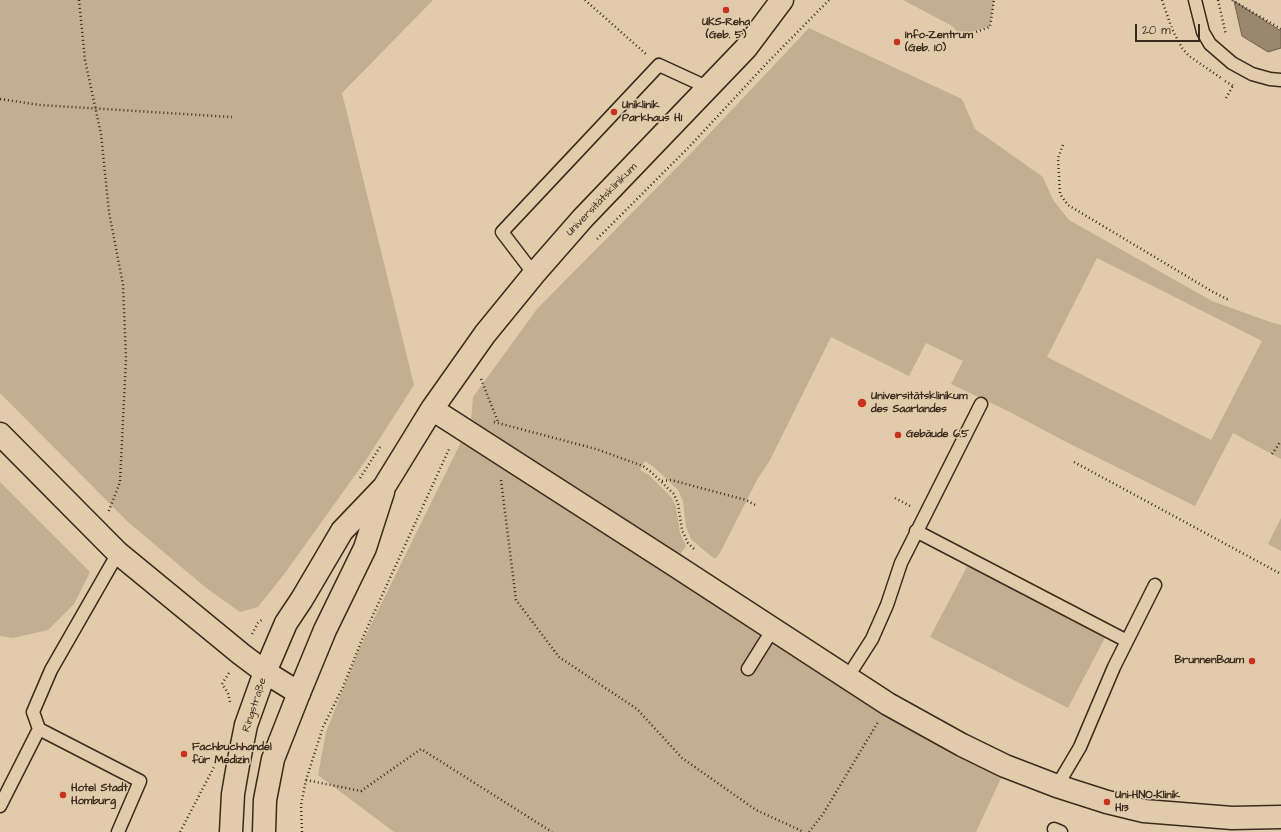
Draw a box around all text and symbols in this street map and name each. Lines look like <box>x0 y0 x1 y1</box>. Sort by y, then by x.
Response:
marker: UKS-Reha (Geb. 5) <box>721 5 731 15</box>
place label: UKS-Reha (Geb. 5) <box>702 16 750 42</box>
scale bar <box>1137 16 1202 42</box>
text: 20 m <box>1142 22 1171 39</box>
place label: Info-Zentrum (Geb. 10) <box>905 29 973 55</box>
marker: Info-Zentrum (Geb. 10) <box>892 37 902 47</box>
place label: Uniklinik Parkhaus H1 <box>622 99 682 125</box>
marker: Uniklinik Parkhaus H1 <box>609 107 619 117</box>
street label: Universitätsklinikum <box>564 161 640 239</box>
place label: Universitätsklinikum des Saarlandes <box>871 390 967 416</box>
marker: Universitätsklinikum des Saarlandes <box>856 397 868 409</box>
place label: Gebäude 6.5 <box>906 428 969 442</box>
marker: Gebäude 6.5 <box>893 430 903 440</box>
place label: BrunnenBaum <box>1175 654 1244 668</box>
marker: BrunnenBaum <box>1247 656 1257 666</box>
street label: Ringstraße <box>240 676 270 734</box>
place label: Fachbuchhandel für Medizin <box>192 741 272 767</box>
marker: Fachbuchhandel für Medizin <box>179 749 189 759</box>
place label: Hotel Stadt Homburg <box>71 782 128 808</box>
place label: Uni-HNO-Klinik H13 <box>1115 789 1180 815</box>
marker: Hotel Stadt Homburg <box>58 790 68 800</box>
marker: Uni-HNO-Klinik H13 <box>1102 797 1112 807</box>

